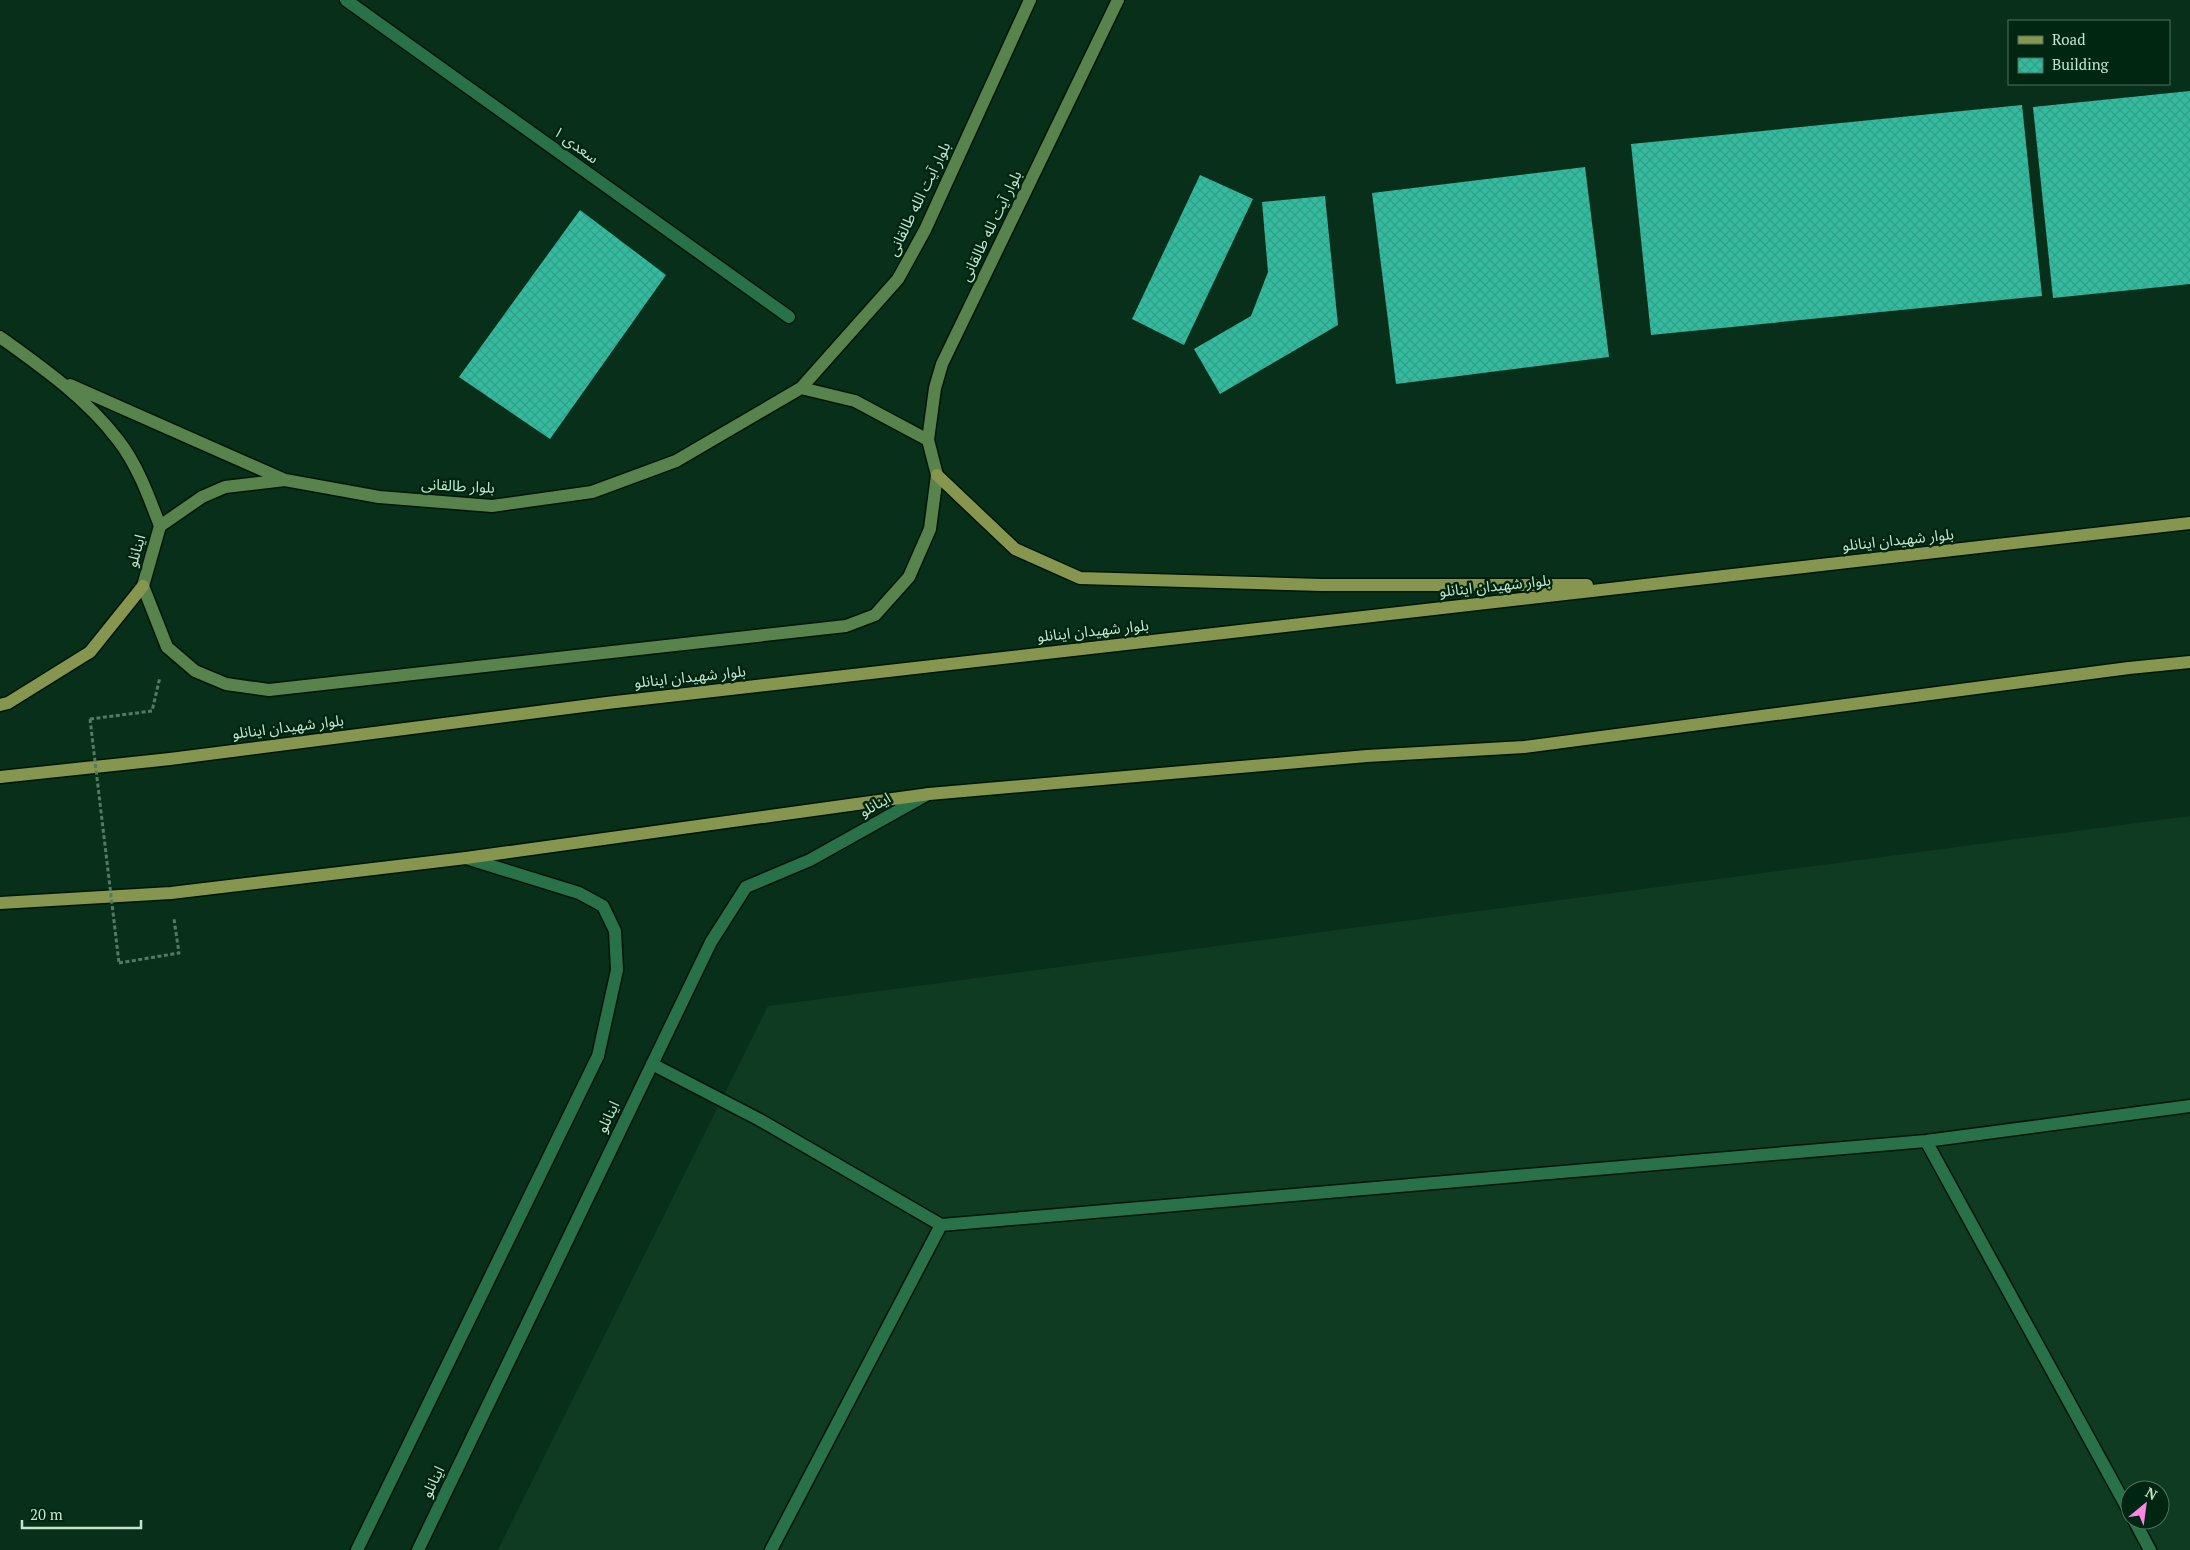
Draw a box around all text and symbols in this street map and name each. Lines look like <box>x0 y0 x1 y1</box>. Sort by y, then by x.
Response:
legend <box>2008 20 2170 85</box>
text: Road <box>2052 29 2085 49</box>
text: Building <box>2052 54 2110 74</box>
street label: سعدی ۱ <box>550 121 603 167</box>
street label: بلوار آیت الله طالقانی <box>882 138 954 259</box>
street label: بلوار آیت لله طالقانی <box>955 167 1026 284</box>
street label: بلوار طالقانی <box>421 473 495 497</box>
street label: بلوار شهیدان اینانلو <box>1841 523 1955 555</box>
street label: اینانلو <box>121 532 149 569</box>
street label: بلوار شهیدان اینانلو <box>1438 569 1552 601</box>
street label: بلوار شهیدان اینانلو <box>1036 614 1150 646</box>
street label: بلوار شهیدان اینانلو <box>633 660 747 692</box>
street label: بلوار شهیدان اینانلو <box>231 709 345 743</box>
street label: اینانلو <box>855 787 894 821</box>
street label: اینانلو <box>591 1097 623 1136</box>
street label: اینانلو <box>416 1462 448 1501</box>
north arrow <box>2120 1480 2170 1530</box>
text: N <box>2142 1482 2161 1504</box>
scale bar <box>22 1498 141 1530</box>
text: 20 m <box>30 1504 63 1524</box>

